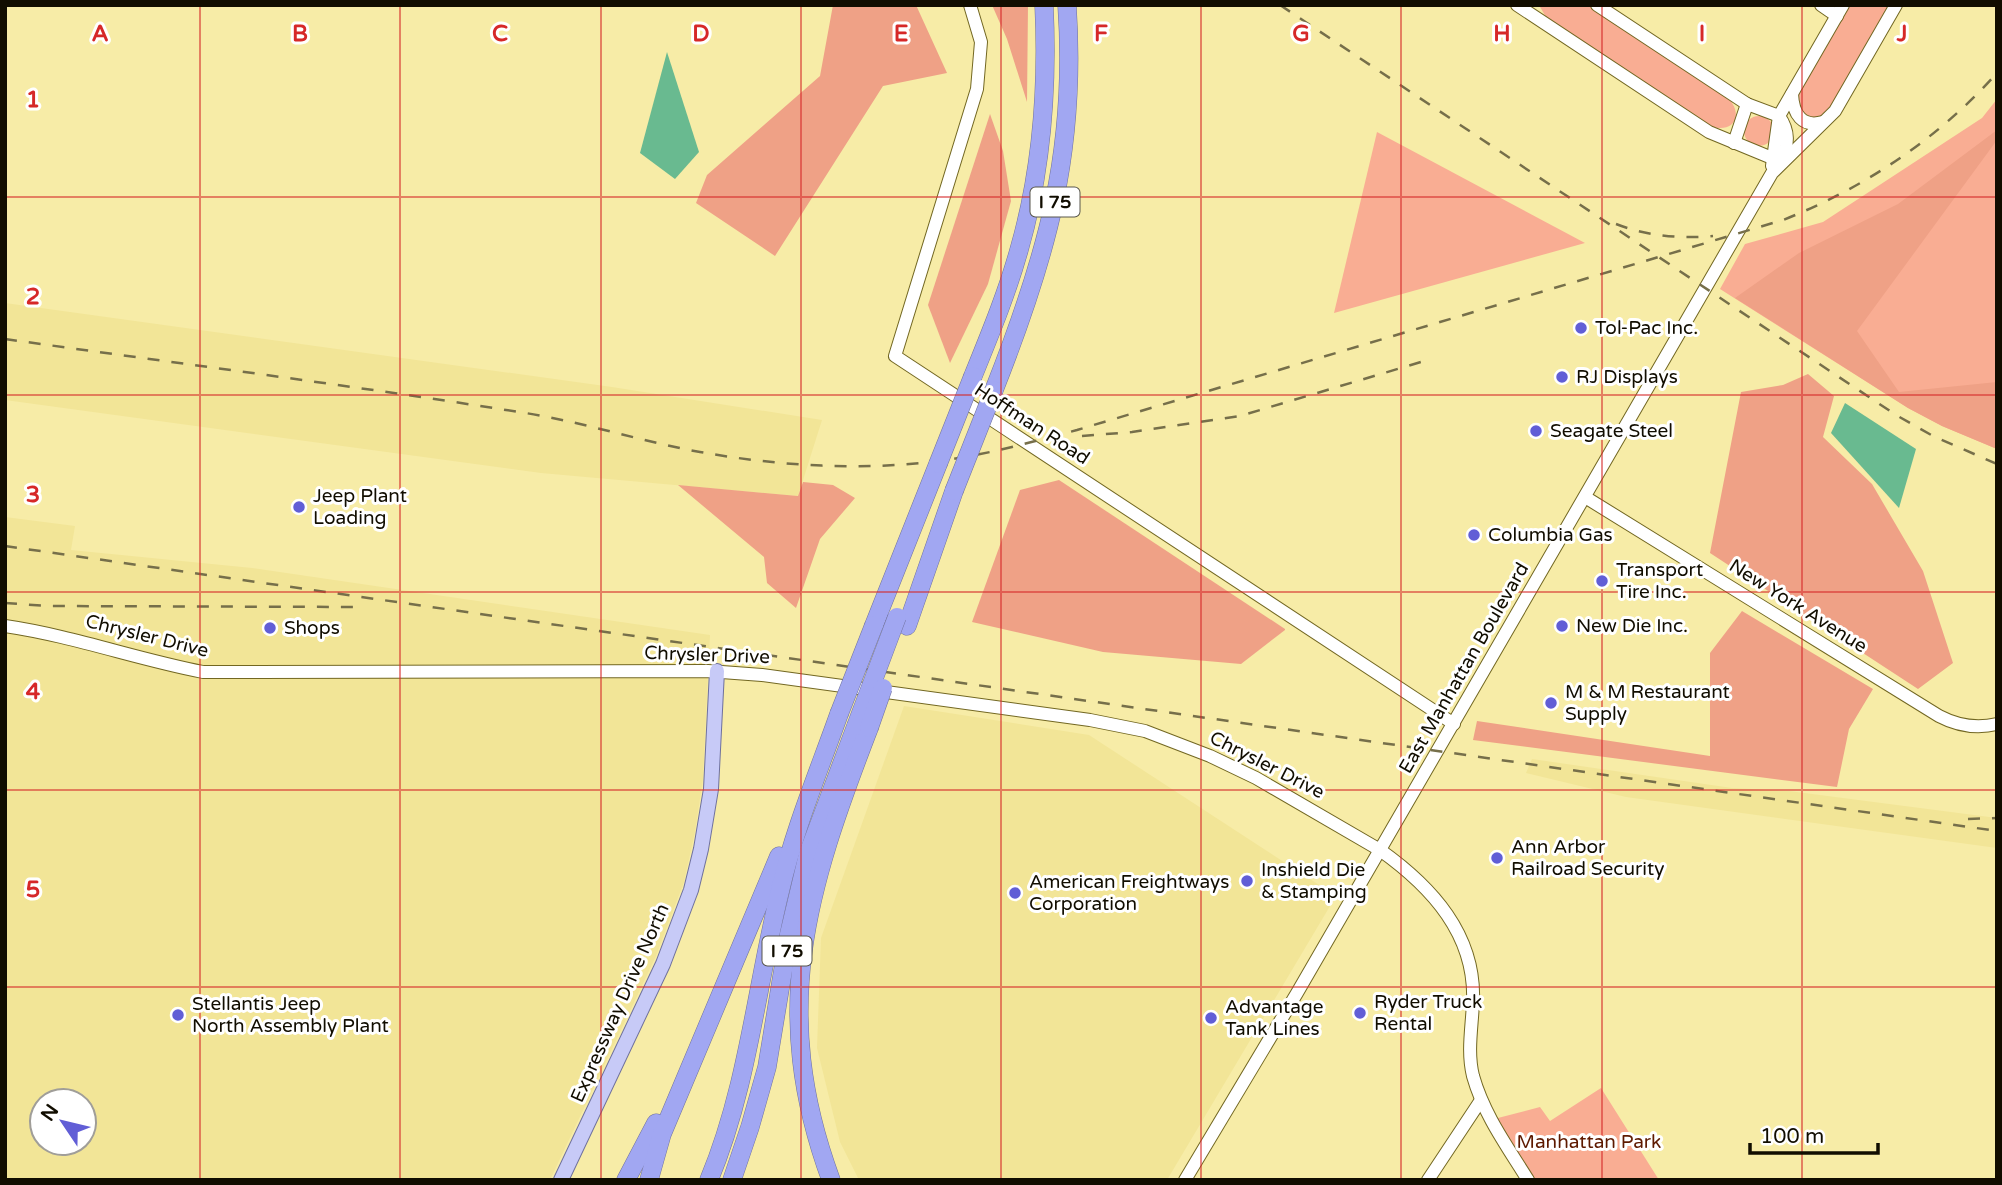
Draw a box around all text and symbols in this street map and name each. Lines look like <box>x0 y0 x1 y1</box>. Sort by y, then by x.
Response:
text: A <box>91 20 109 48</box>
text: B <box>292 20 308 48</box>
text: C <box>492 20 508 48</box>
text: D <box>692 20 710 48</box>
text: E <box>894 20 908 48</box>
text: F <box>1094 20 1108 48</box>
text: G <box>1292 20 1310 48</box>
text: H <box>1493 20 1511 48</box>
text: I <box>1699 20 1705 48</box>
text: J <box>1896 20 1907 48</box>
text: 1 <box>26 86 40 114</box>
road number: I 75 <box>1030 188 1080 216</box>
text: 2 <box>26 283 40 311</box>
place label: Tol-Pac Inc. <box>1595 317 1698 339</box>
marker: Tol-Pac Inc. <box>1573 320 1589 336</box>
place label: RJ Displays <box>1576 366 1678 388</box>
marker: RJ Displays <box>1554 369 1570 385</box>
street label: Hoffman Road <box>970 379 1094 469</box>
place label: Seagate Steel <box>1550 420 1673 442</box>
marker: Seagate Steel <box>1528 423 1544 439</box>
text: 3 <box>26 481 40 509</box>
place label: Jeep Plant Loading <box>313 485 407 529</box>
marker: Jeep Plant Loading <box>291 499 307 515</box>
place label: Columbia Gas <box>1488 524 1613 546</box>
marker: Columbia Gas <box>1466 527 1482 543</box>
street label: New York Avenue <box>1725 555 1871 657</box>
street label: East Manhattan Boulevard <box>1395 559 1533 777</box>
place label: Transport Tire Inc. <box>1616 559 1703 603</box>
marker: Transport Tire Inc. <box>1594 573 1610 589</box>
street label: Chrysler Drive <box>83 610 211 662</box>
place label: New Die Inc. <box>1576 615 1688 637</box>
place label: Shops <box>284 617 340 639</box>
marker: New Die Inc. <box>1554 618 1570 634</box>
marker: Shops <box>262 620 278 636</box>
street label: Chrysler Drive <box>644 642 770 668</box>
text: 4 <box>26 678 41 706</box>
place label: M & M Restaurant Supply <box>1565 681 1730 725</box>
marker: M & M Restaurant Supply <box>1543 695 1559 711</box>
street label: Chrysler Drive <box>1206 727 1328 803</box>
place label: Ann Arbor Railroad Security <box>1511 836 1664 880</box>
marker: Ann Arbor Railroad Security <box>1489 850 1505 866</box>
place label: Inshield Die & Stamping <box>1261 859 1367 903</box>
place label: American Freightways Corporation <box>1029 871 1229 915</box>
marker: Inshield Die & Stamping <box>1239 873 1255 889</box>
text: 5 <box>26 876 40 904</box>
marker: American Freightways Corporation <box>1007 885 1023 901</box>
street label: Expressway Drive North <box>566 900 674 1106</box>
road number: I 75 <box>762 936 812 966</box>
place label: Ryder Truck Rental <box>1374 991 1482 1035</box>
place label: Stellantis Jeep North Assembly Plant <box>192 993 389 1037</box>
place label: Advantage Tank Lines <box>1225 996 1324 1040</box>
marker: Ryder Truck Rental <box>1352 1005 1368 1021</box>
marker: Stellantis Jeep North Assembly Plant <box>170 1007 186 1023</box>
marker: Advantage Tank Lines <box>1203 1010 1219 1026</box>
north arrow <box>28 1087 98 1157</box>
text: N <box>37 1100 63 1125</box>
scale bar <box>1750 1112 1878 1156</box>
text: 100 m <box>1760 1124 1824 1149</box>
park label: Manhattan Park <box>1517 1131 1661 1153</box>

